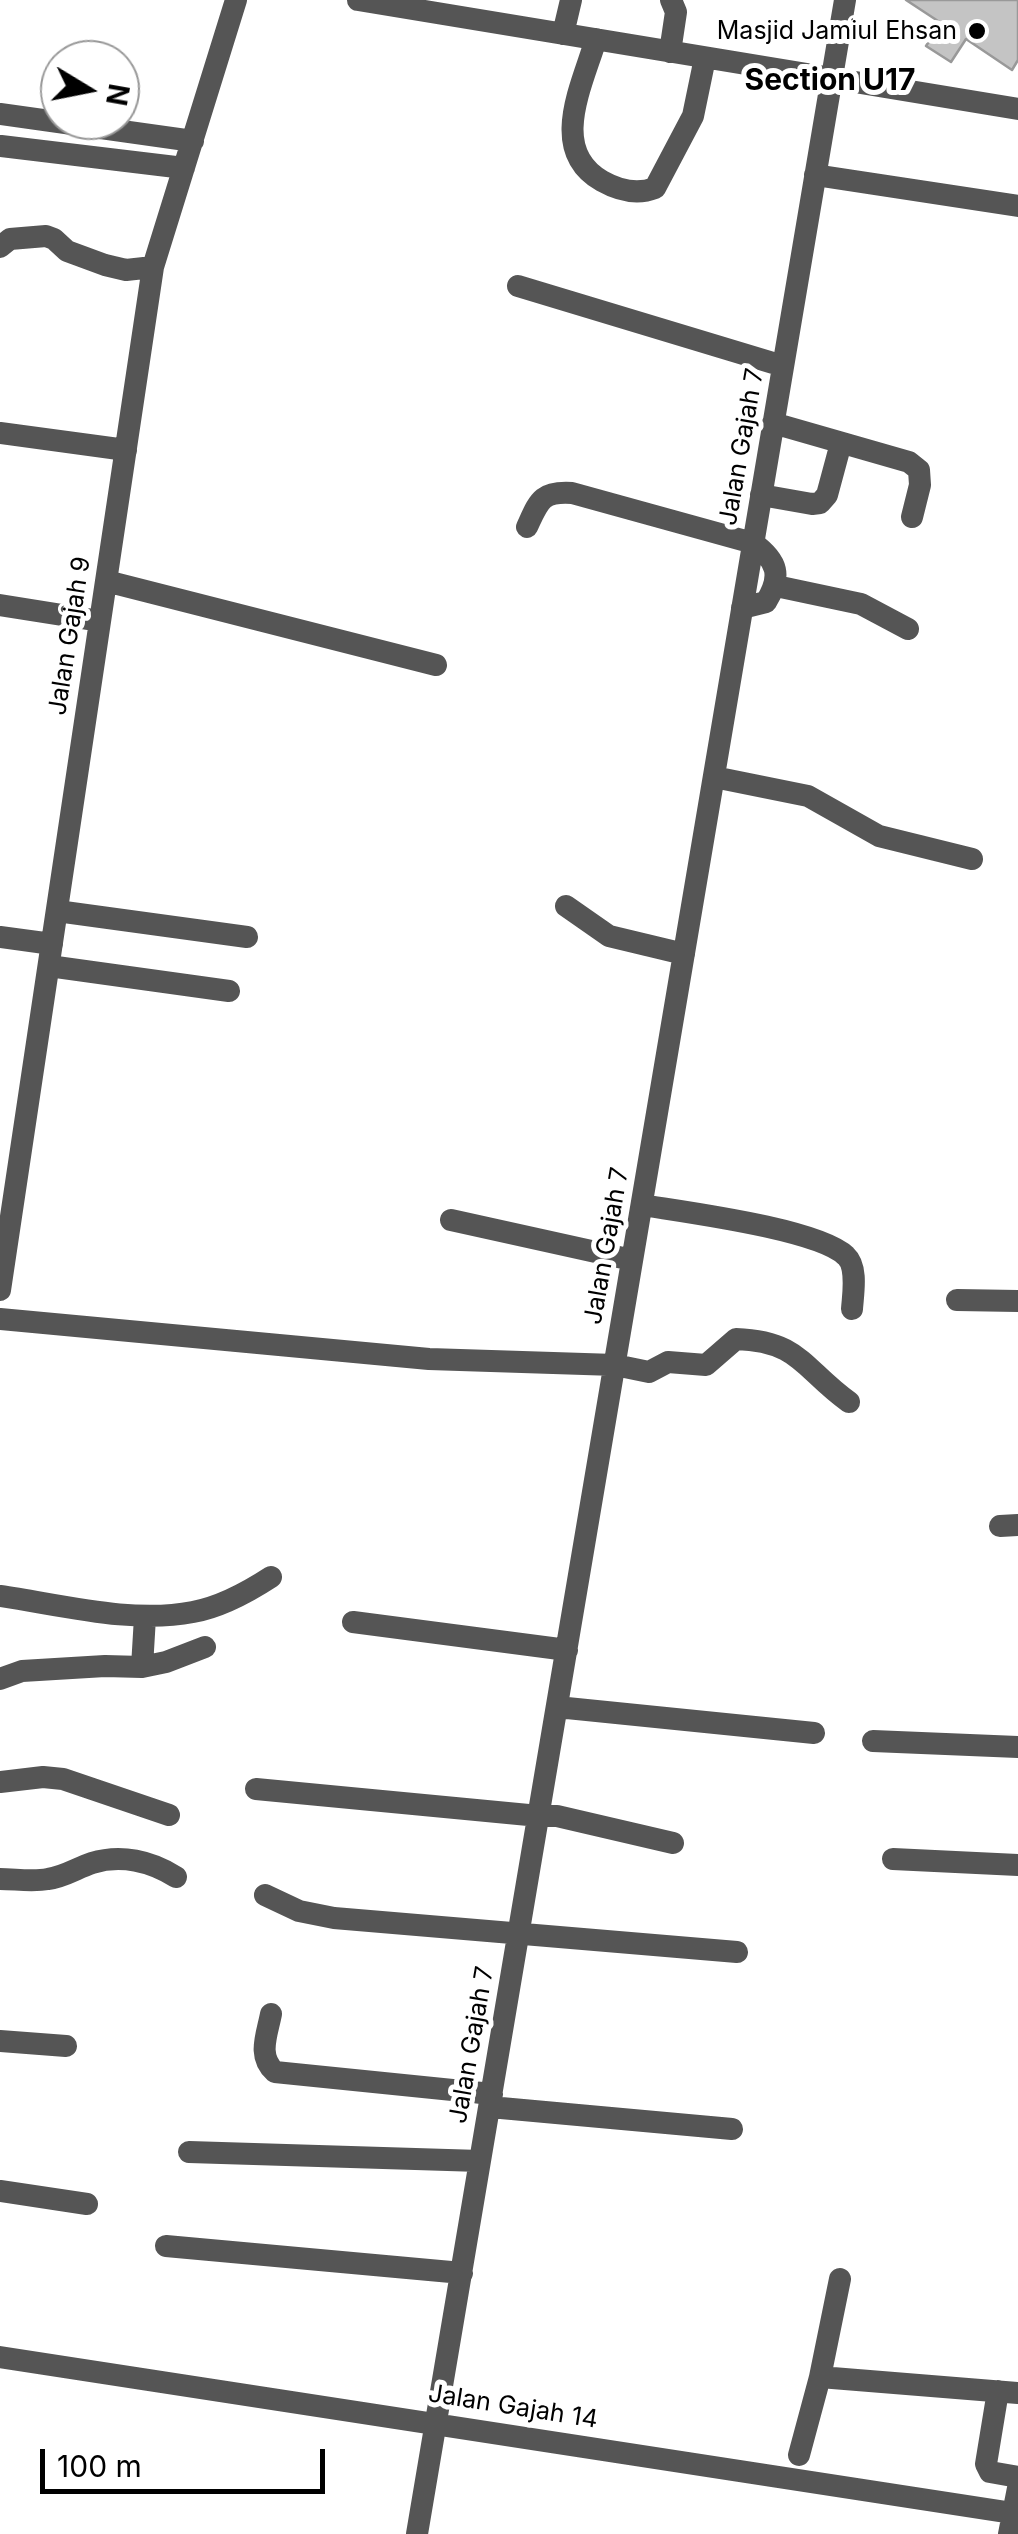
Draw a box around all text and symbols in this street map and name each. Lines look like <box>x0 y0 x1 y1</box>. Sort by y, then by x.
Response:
place label: Masjid Jamiul Ehsan <box>717 16 957 46</box>
marker: Masjid Jamiul Ehsan <box>966 20 988 42</box>
north arrow <box>40 40 140 140</box>
district label: Section U17 <box>745 63 915 99</box>
text: N <box>99 81 136 108</box>
street label: Jalan Gajah 7 <box>713 366 771 528</box>
street label: Jalan Gajah 9 <box>43 554 97 718</box>
street label: Jalan Gajah 7 <box>578 1165 636 1327</box>
street label: Jalan Gajah 7 <box>443 1964 501 2126</box>
street label: Jalan Gajah 14 <box>426 2379 600 2435</box>
scale bar <box>45 2429 330 2491</box>
text: 100 m <box>57 2448 142 2484</box>

